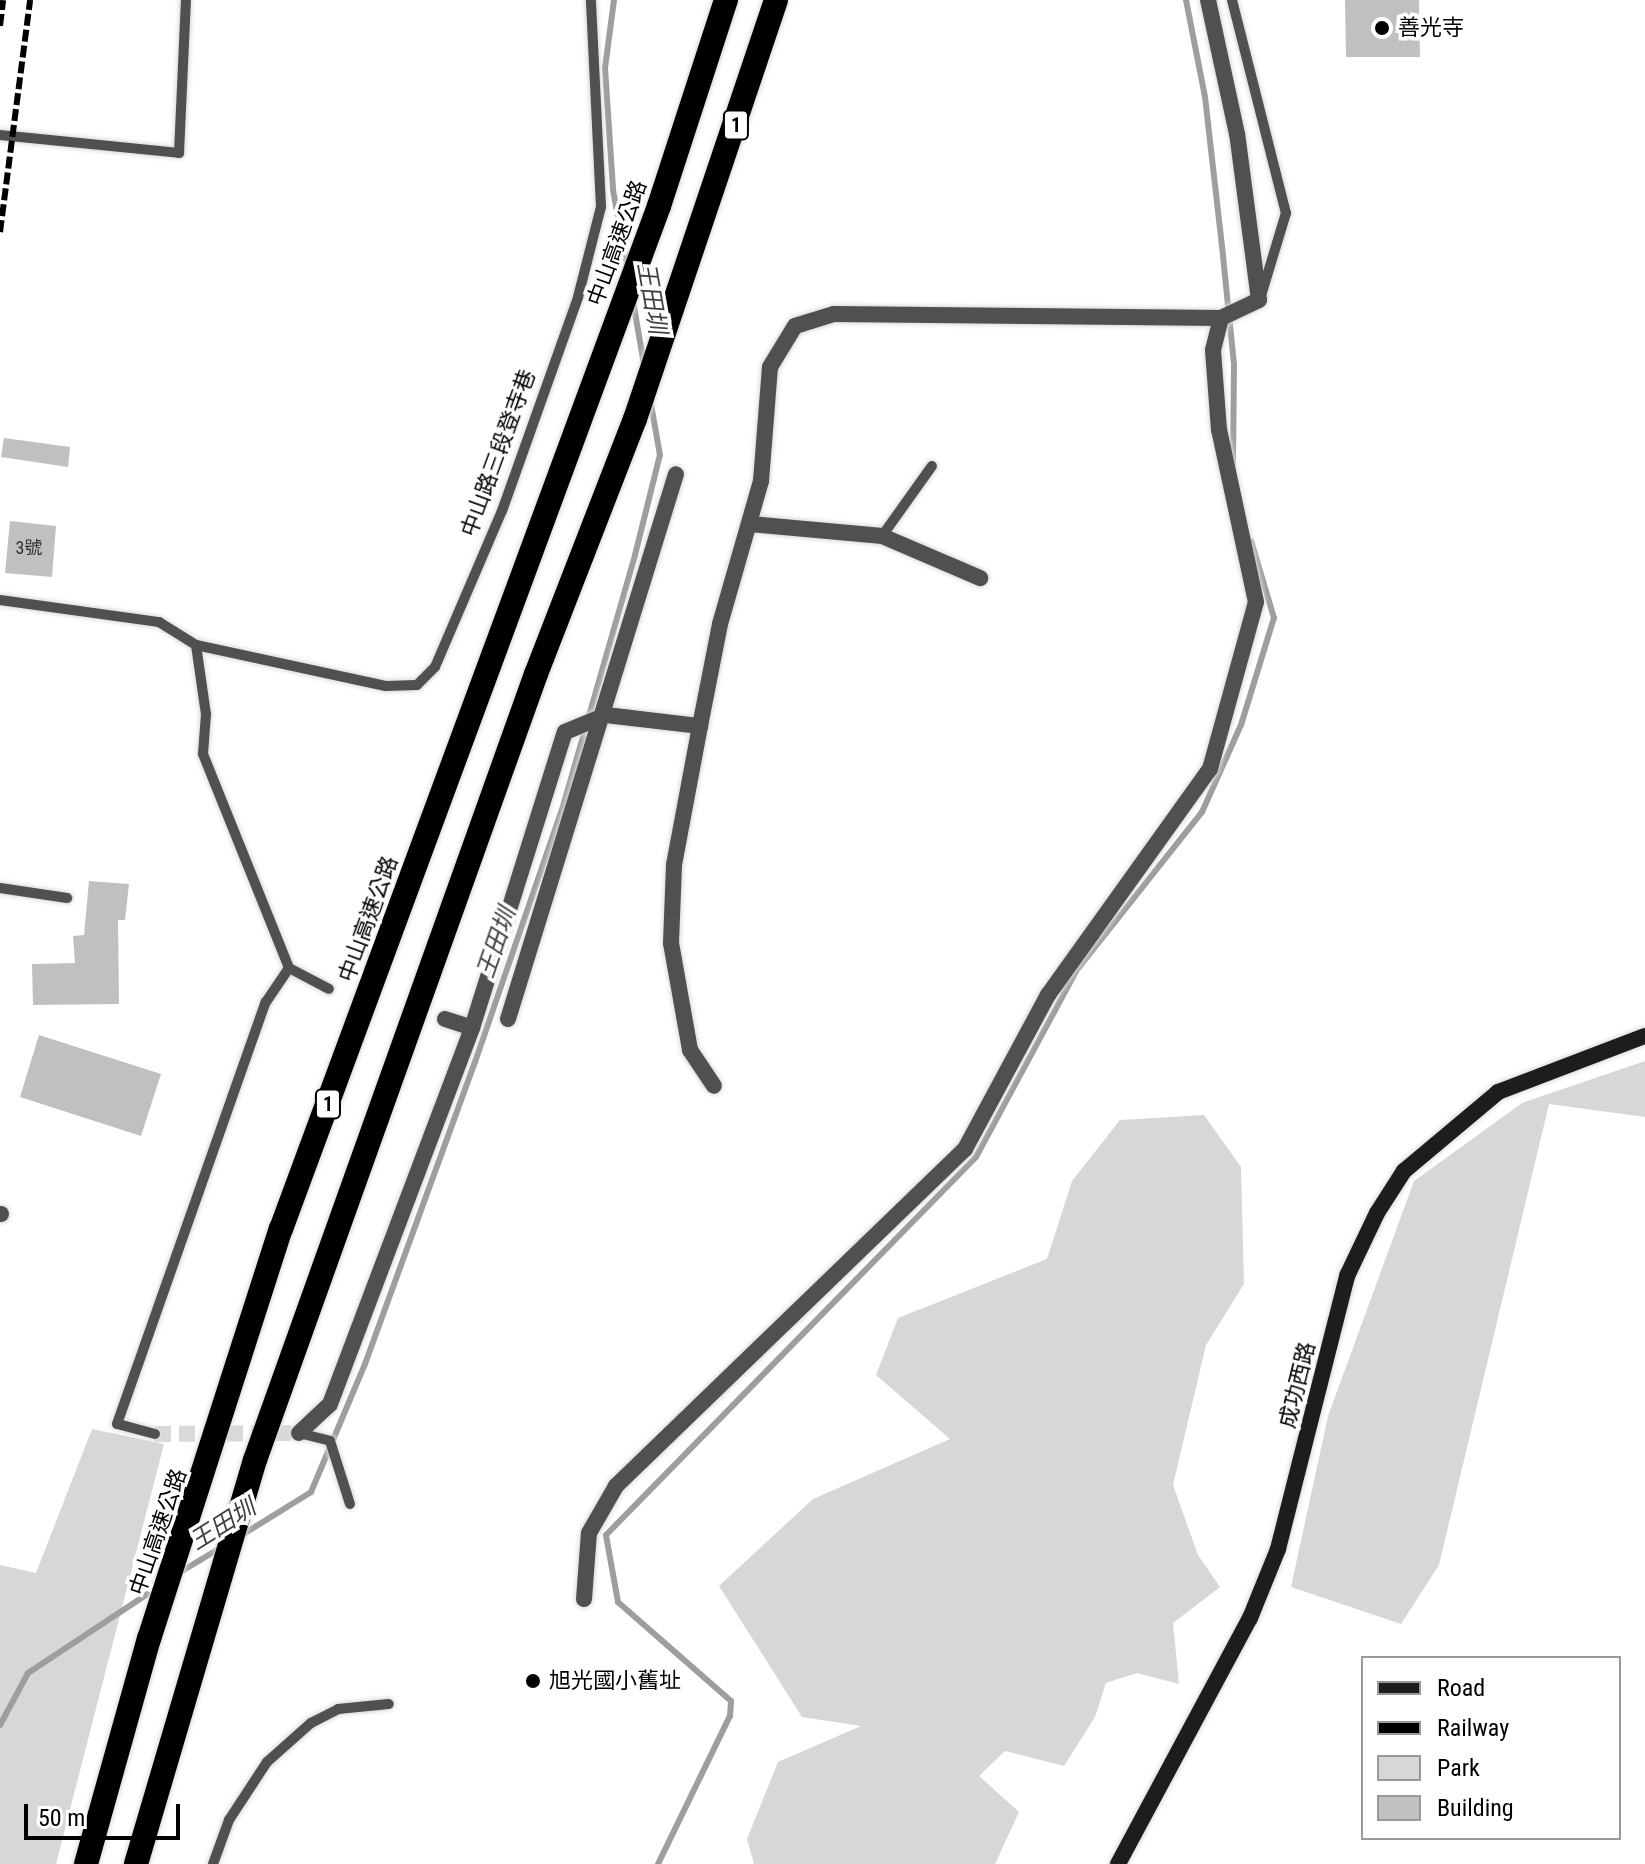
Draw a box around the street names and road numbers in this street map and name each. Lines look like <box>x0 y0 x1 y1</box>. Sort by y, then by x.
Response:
road number: 1 <box>722 109 750 141</box>
street label: 中山高速公路 <box>582 176 652 310</box>
street label: 中山路三段登寺巷 <box>455 366 541 540</box>
street label: 中山高速公路 <box>333 852 403 986</box>
road number: 1 <box>314 1088 342 1120</box>
street label: 成功西路 <box>1274 1339 1320 1431</box>
street label: 中山高速公路 <box>124 1465 192 1599</box>

